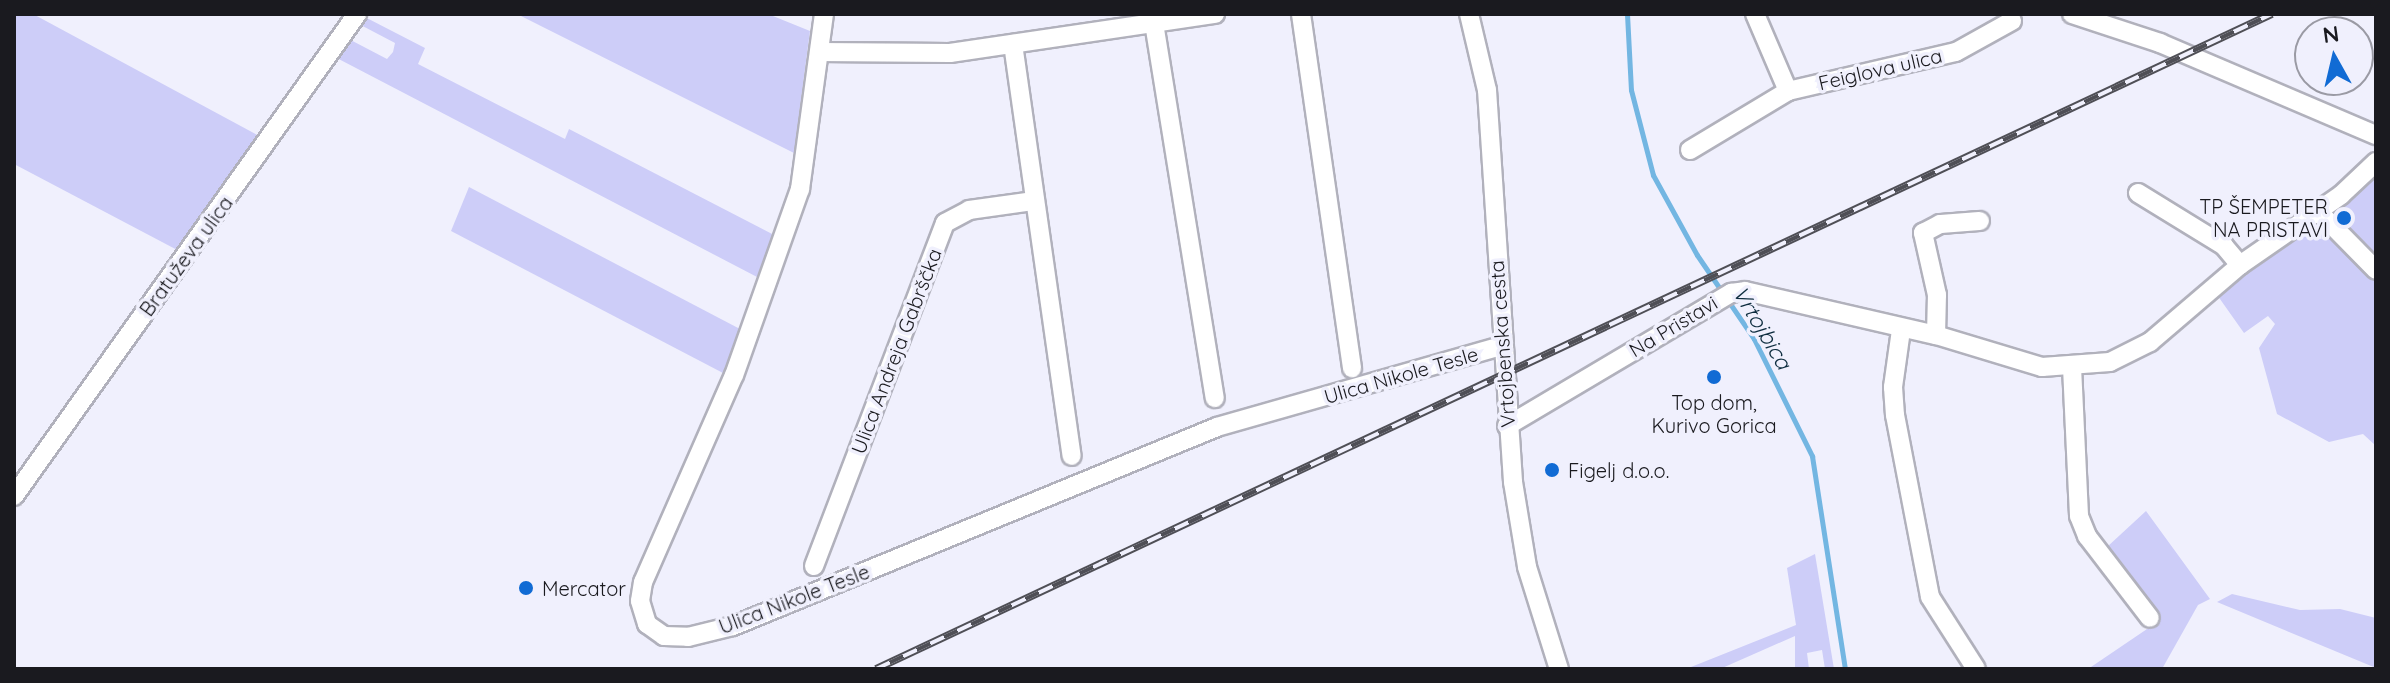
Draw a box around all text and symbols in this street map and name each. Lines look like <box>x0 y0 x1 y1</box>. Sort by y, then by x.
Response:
north arrow <box>2294 16 2374 96</box>
text: N <box>2321 19 2341 49</box>
street label: Feiglova ulica <box>1816 43 1944 95</box>
street label: Bratuževa ulica <box>134 191 238 321</box>
place label: TP ŠEMPETER NA PRISTAVI <box>2199 194 2328 241</box>
marker: TP ŠEMPETER NA PRISTAVI <box>2335 209 2353 227</box>
street label: Ulica Andreja Gabrščka <box>846 245 946 457</box>
street label: Vrtojbenska cesta <box>1484 260 1520 428</box>
water label: Vrtojbica <box>1727 282 1797 374</box>
street label: Na Pristavi <box>1624 290 1722 362</box>
street label: Ulica Nikole Tesle <box>1321 341 1481 409</box>
marker: Top dom, Kurivo Gorica <box>1705 368 1723 386</box>
place label: Top dom, Kurivo Gorica <box>1651 390 1777 437</box>
place label: Figelj d.o.o. <box>1568 458 1669 482</box>
marker: Figelj d.o.o. <box>1543 461 1561 479</box>
street label: Ulica Nikole Tesle <box>715 559 873 639</box>
place label: Mercator <box>542 576 626 600</box>
marker: Mercator <box>517 579 535 597</box>

